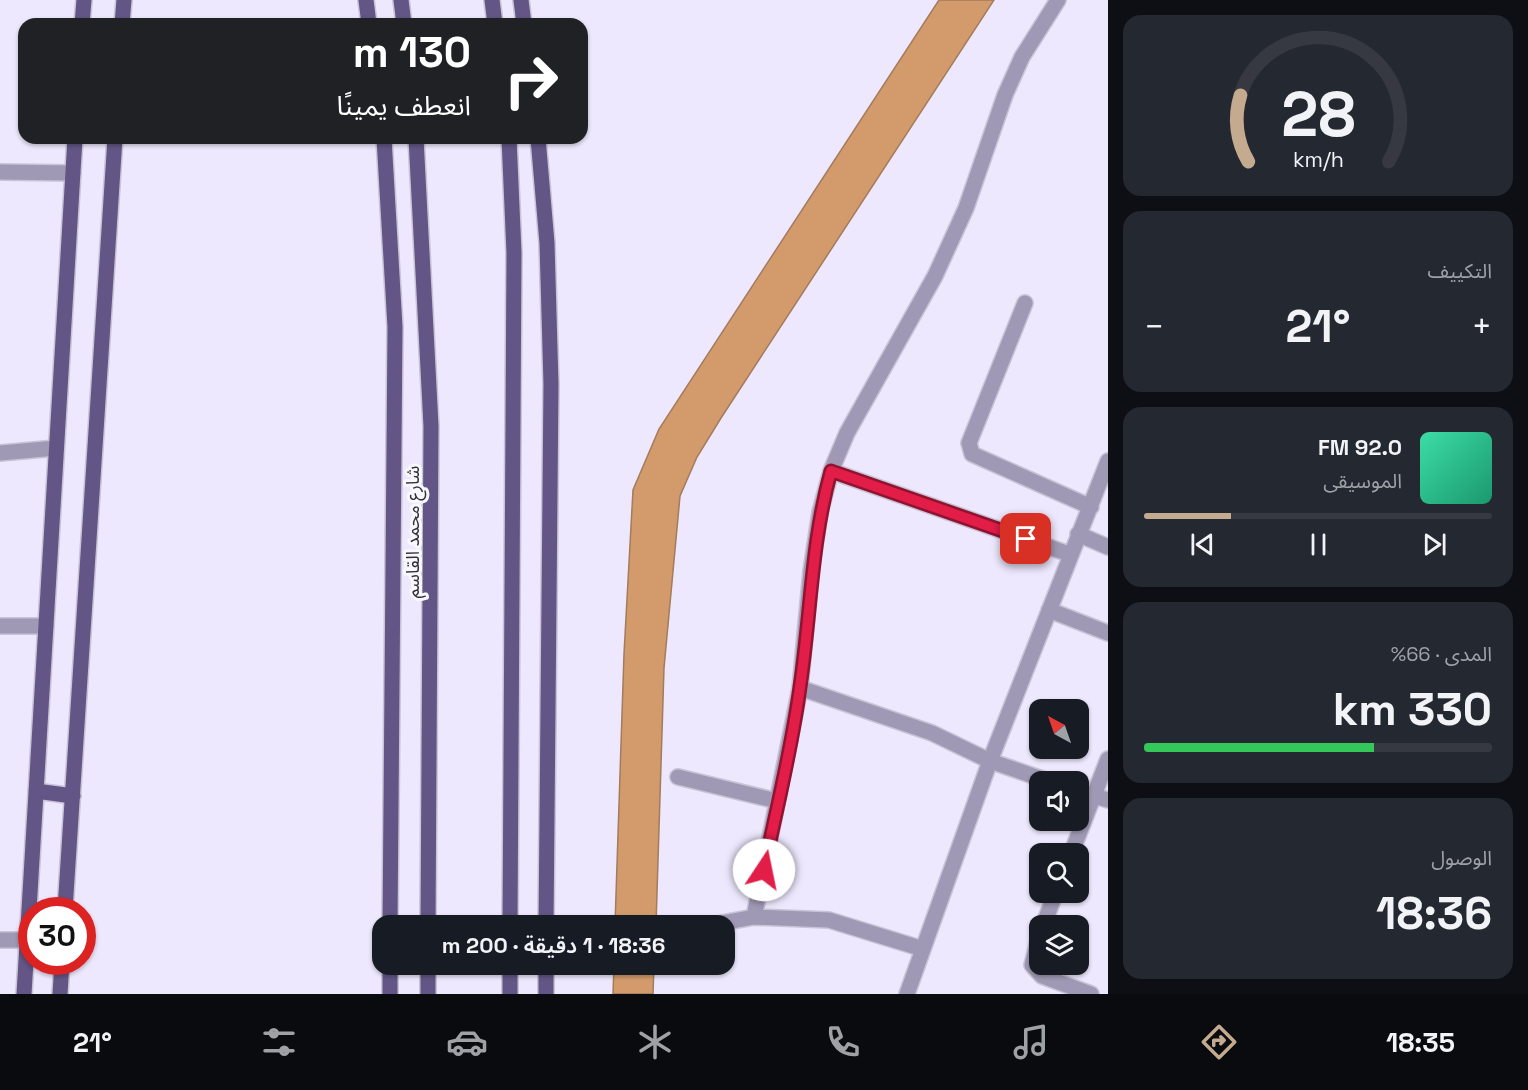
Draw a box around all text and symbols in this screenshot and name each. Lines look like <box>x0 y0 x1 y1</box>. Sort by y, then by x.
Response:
text: 130 m <box>353 26 471 79</box>
icon: right <box>492 42 570 120</box>
text: 28 <box>1281 76 1355 155</box>
text: انعطف يمينًا <box>337 88 471 123</box>
text: km/h <box>1292 147 1344 174</box>
text: التكييف <box>1428 258 1492 284</box>
text: 21° <box>1286 298 1350 355</box>
text: − <box>1144 306 1164 348</box>
text: + <box>1472 306 1492 348</box>
text: 92.0 FM <box>1318 433 1402 461</box>
street label: شارع محمد القاسم <box>401 466 427 598</box>
text: الموسيقى <box>1323 468 1402 494</box>
pin <box>1000 513 1051 564</box>
icon: arrive <box>1009 522 1042 555</box>
icon: previous <box>1186 528 1219 561</box>
icon: pause <box>1302 528 1335 561</box>
icon: next <box>1418 528 1451 561</box>
text: المدى · 66% <box>1391 641 1492 667</box>
text: 330 km <box>1333 681 1492 738</box>
north arrow <box>1029 699 1089 759</box>
map controls <box>1029 699 1089 975</box>
button: sound <box>1029 771 1089 831</box>
position arrow <box>732 838 796 902</box>
button: search <box>1029 843 1089 903</box>
text: الوصول <box>1431 845 1492 871</box>
text: 18:36 <box>1376 885 1492 942</box>
speed limit sign: 30 <box>18 897 96 975</box>
button: layers <box>1029 915 1089 975</box>
text: 18:36 · 1 دقيقة · 200 m <box>442 931 665 959</box>
icon: filters <box>258 1021 300 1063</box>
icon: car <box>446 1021 488 1063</box>
icon: climate <box>634 1021 676 1063</box>
icon: phone <box>822 1021 864 1063</box>
icon: music <box>1010 1021 1052 1063</box>
icon: directions <box>1198 1021 1240 1063</box>
text: 21° <box>73 1025 112 1060</box>
text: 18:35 <box>1386 1025 1455 1060</box>

